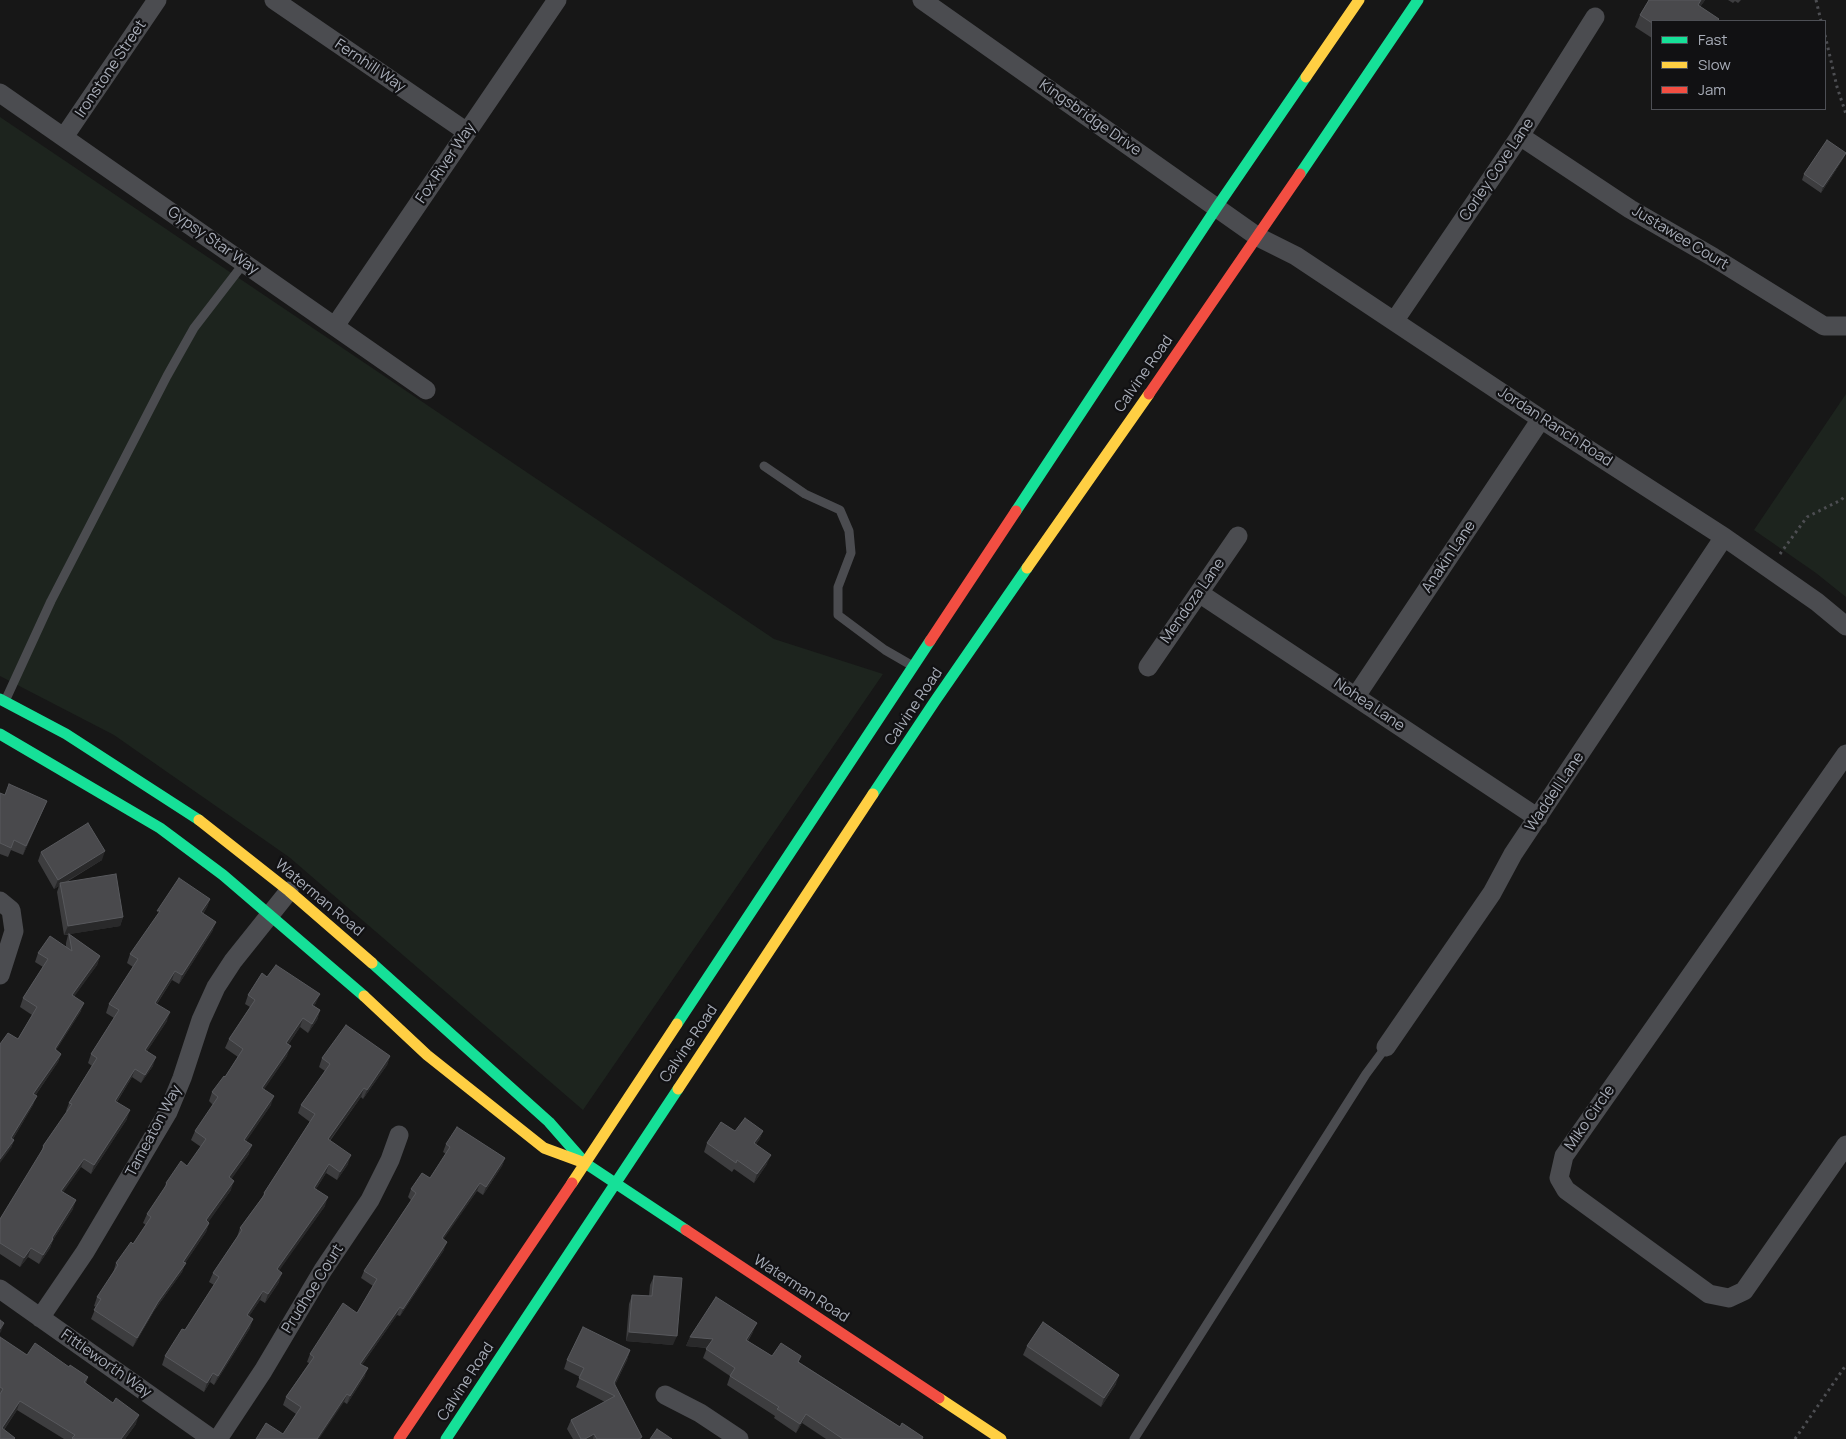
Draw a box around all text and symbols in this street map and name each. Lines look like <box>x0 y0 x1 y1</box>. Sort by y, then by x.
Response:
street label: Ironstone Street <box>72 17 150 121</box>
legend <box>1651 20 1826 110</box>
text: Fast <box>1698 29 1727 50</box>
street label: Fernhill Way <box>331 36 409 96</box>
text: Slow <box>1698 54 1731 75</box>
street label: Kingsbridge Drive <box>1035 76 1145 160</box>
text: Jam <box>1698 79 1726 100</box>
street label: Corley Cove Lane <box>1456 115 1538 225</box>
street label: Fox River Way <box>412 119 480 207</box>
street label: Justawee Court <box>1628 202 1732 274</box>
street label: Gypsy Star Way <box>164 203 262 279</box>
street label: Calvine Road <box>1111 332 1177 416</box>
street label: Jordan Ranch Road <box>1494 383 1616 471</box>
street label: Anakin Lane <box>1418 517 1480 597</box>
street label: Mendoza Lane <box>1157 555 1229 647</box>
street label: Calvine Road <box>881 665 947 749</box>
street label: Nohea Lane <box>1330 675 1408 735</box>
street label: Waddell Lane <box>1522 749 1588 835</box>
street label: Waterman Road <box>271 856 367 940</box>
street label: Calvine Road <box>656 1002 722 1086</box>
street label: Tameaton Way <box>122 1082 186 1180</box>
street label: Miko Circle <box>1561 1082 1619 1154</box>
street label: Prudhoe Court <box>278 1241 348 1337</box>
street label: Waterman Road <box>750 1251 852 1327</box>
street label: Fittleworth Way <box>57 1326 155 1402</box>
street label: Calvine Road <box>434 1339 498 1425</box>

